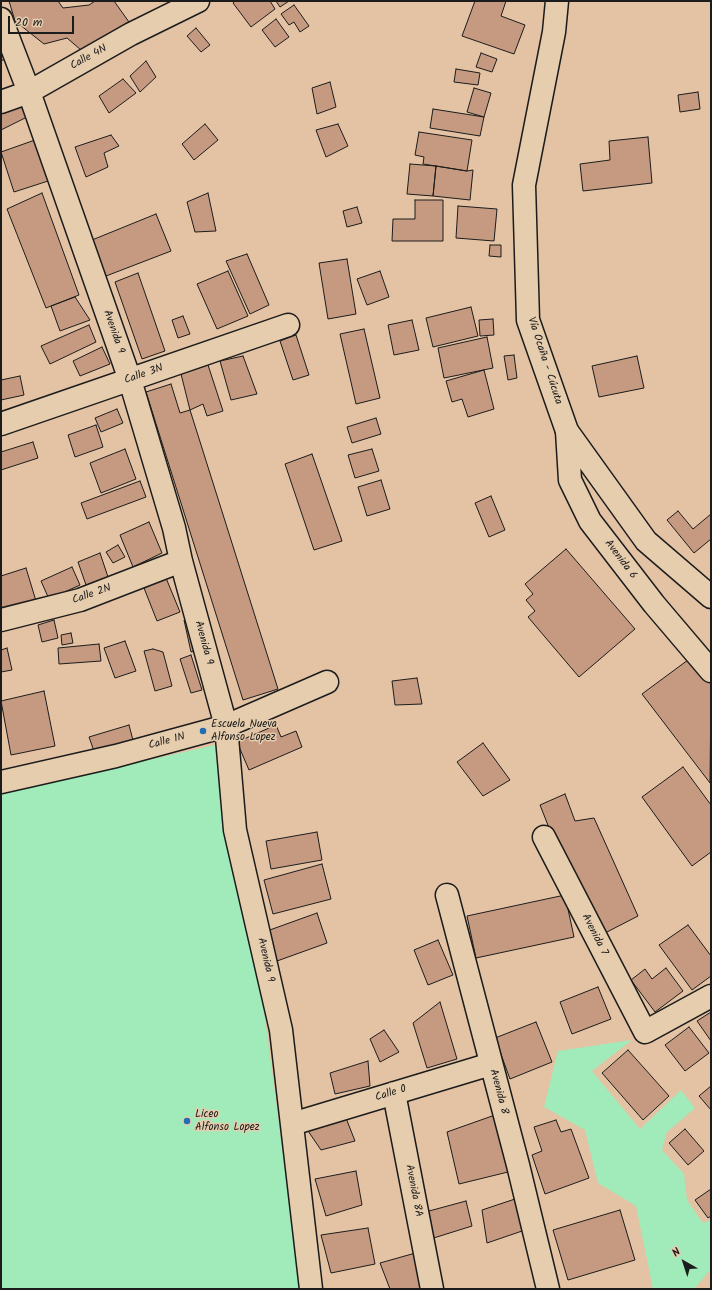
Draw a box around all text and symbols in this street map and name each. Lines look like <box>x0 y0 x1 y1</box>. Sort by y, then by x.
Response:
scale bar <box>10 8 76 34</box>
text: 20 m <box>15 13 42 32</box>
street label: Calle 4N <box>68 43 110 73</box>
street label: Avenida 9 <box>99 308 127 356</box>
street label: Vía Ocaña - Cúcuta <box>524 316 564 406</box>
street label: Calle 3N <box>123 362 165 388</box>
street label: Avenida 6 <box>601 538 639 582</box>
street label: Calle 2N <box>71 582 113 608</box>
street label: Avenida 9 <box>191 619 215 667</box>
place label: Escuela Nueva Alfonso Lopez <box>211 718 277 744</box>
marker: Escuela Nueva Alfonso Lopez <box>198 726 208 736</box>
street label: Calle 1N <box>147 731 187 753</box>
street label: Avenida 7 <box>578 912 610 958</box>
street label: Avenida 9 <box>253 937 277 983</box>
street label: Avenida 8 <box>486 1068 510 1116</box>
street label: Calle 0 <box>374 1083 408 1105</box>
place label: Liceo Alfonso Lopez <box>195 1108 259 1134</box>
marker: Liceo Alfonso Lopez <box>182 1116 192 1126</box>
street label: Avenida 8A <box>401 1164 425 1218</box>
north arrow <box>664 1242 704 1282</box>
text: N <box>668 1243 685 1262</box>

